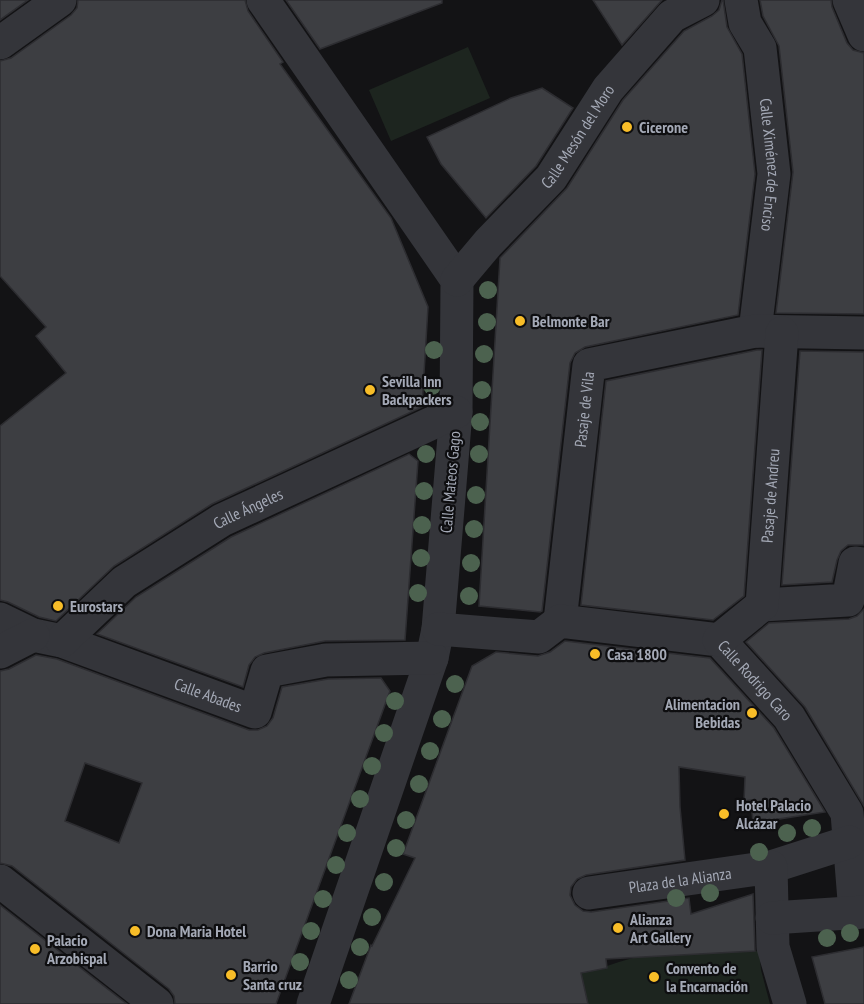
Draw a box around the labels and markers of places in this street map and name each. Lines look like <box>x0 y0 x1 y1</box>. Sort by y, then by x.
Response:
place label: Cicerone <box>639 117 688 137</box>
marker: Cicerone <box>620 120 634 134</box>
place label: Belmonte Bar <box>532 311 610 331</box>
marker: Belmonte Bar <box>513 314 527 328</box>
place label: Sevilla Inn Backpackers <box>382 371 452 409</box>
marker: Sevilla Inn Backpackers <box>363 383 377 397</box>
place label: Eurostars <box>70 596 123 616</box>
marker: Eurostars <box>51 599 65 613</box>
place label: Casa 1800 <box>607 644 667 664</box>
marker: Casa 1800 <box>588 647 602 661</box>
place label: Alimentacion Bebidas <box>664 694 740 732</box>
marker: Alimentacion Bebidas <box>745 706 759 720</box>
place label: Hotel Palacio Alcázar <box>735 795 811 833</box>
marker: Hotel Palacio Alcázar <box>717 807 731 821</box>
place label: Alianza Art Gallery <box>629 909 692 947</box>
place label: Dona Maria Hotel <box>147 921 246 941</box>
marker: Alianza Art Gallery <box>611 921 625 935</box>
marker: Dona Maria Hotel <box>128 924 142 938</box>
place label: Palacio Arzobispal <box>46 930 107 968</box>
marker: Palacio Arzobispal <box>28 942 42 956</box>
place label: Barrio Santa cruz <box>243 956 302 994</box>
place label: Convento de la Encarnación <box>666 958 748 996</box>
marker: Barrio Santa cruz <box>224 968 238 982</box>
marker: Convento de la Encarnación <box>647 970 661 984</box>

